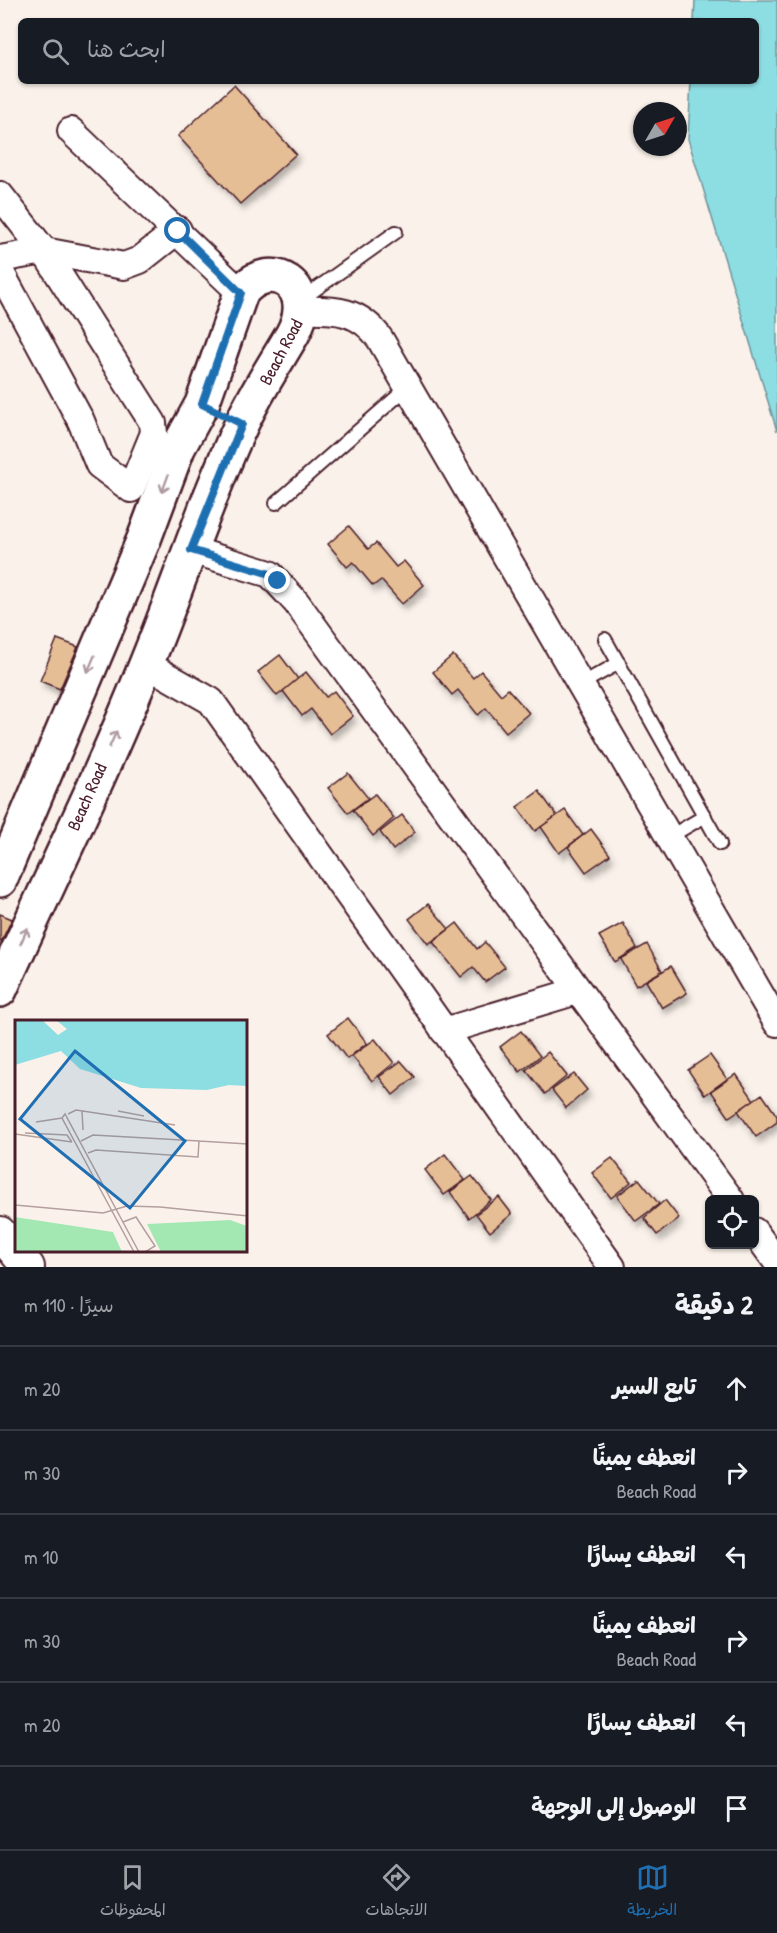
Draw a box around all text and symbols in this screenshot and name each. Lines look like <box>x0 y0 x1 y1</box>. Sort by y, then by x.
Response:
search box <box>18 18 759 84</box>
text: ابحث هنا <box>87 34 166 64</box>
icon: search <box>39 35 72 68</box>
north arrow <box>633 102 687 156</box>
route start <box>164 217 190 243</box>
street label: Beach Road <box>253 314 308 389</box>
one-way arrow <box>158 474 169 493</box>
route end <box>264 567 290 593</box>
one-way arrow <box>85 655 96 673</box>
one-way arrow <box>107 731 119 749</box>
street label: Beach Road <box>61 759 113 835</box>
one-way arrow <box>19 928 30 946</box>
inset map <box>15 1020 248 1252</box>
map controls <box>705 1195 759 1249</box>
button: locate <box>705 1195 759 1249</box>
text: 2 دقيقة <box>675 1287 753 1322</box>
text: سيرًا · 110 m <box>24 1291 114 1318</box>
text: تابع السير <box>613 1371 696 1401</box>
icon: ahead <box>720 1372 753 1405</box>
text: 20 m <box>24 1375 61 1402</box>
text: انعطف يمينًا <box>593 1442 696 1472</box>
icon: right <box>720 1456 753 1489</box>
text: 30 m <box>24 1459 60 1486</box>
text: Beach Road <box>617 1477 696 1504</box>
text: انعطف يسارًا <box>587 1539 696 1569</box>
icon: left <box>720 1540 753 1573</box>
text: 10 m <box>24 1543 58 1570</box>
text: انعطف يمينًا <box>593 1610 696 1640</box>
icon: right <box>720 1624 753 1657</box>
text: 30 m <box>24 1627 60 1654</box>
text: Beach Road <box>617 1645 696 1672</box>
text: انعطف يسارًا <box>587 1707 696 1737</box>
icon: left <box>720 1708 753 1741</box>
text: 20 m <box>24 1711 61 1738</box>
text: الوصول إلى الوجهة <box>531 1791 696 1821</box>
icon: arrive <box>720 1792 753 1825</box>
tab: المحفوظات <box>100 1861 166 1924</box>
tab: الاتجاهات <box>366 1861 427 1924</box>
tab: الخريطة <box>627 1861 677 1924</box>

